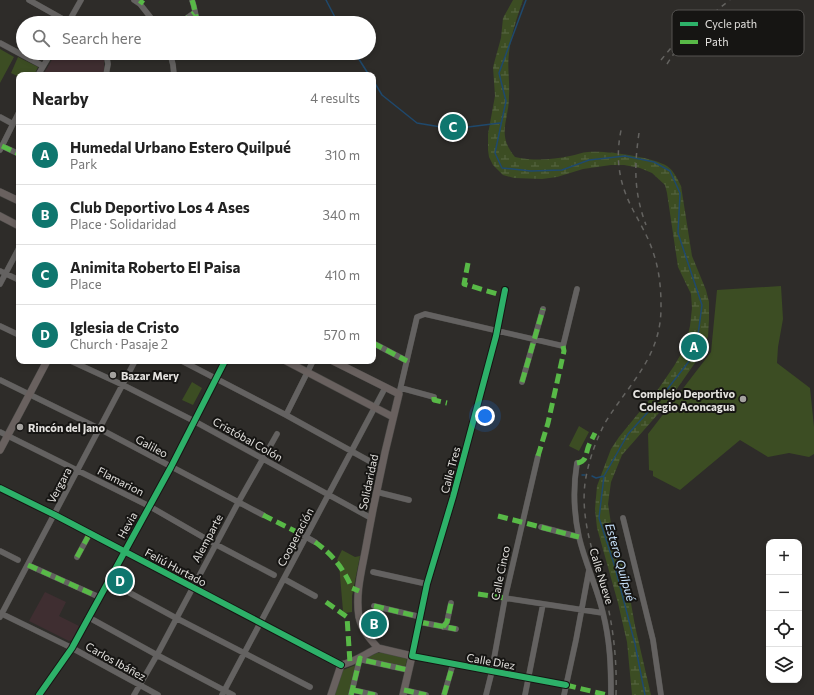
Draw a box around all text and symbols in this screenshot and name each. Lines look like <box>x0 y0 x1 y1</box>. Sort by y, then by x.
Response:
legend <box>672 10 804 56</box>
search box <box>16 16 376 60</box>
text: Cycle path <box>705 17 757 30</box>
icon: search <box>30 27 52 49</box>
text: Search here <box>62 29 141 47</box>
text: Path <box>705 35 728 48</box>
text: Nearby <box>32 88 89 109</box>
text: 4 results <box>310 90 360 106</box>
pin: C <box>440 112 466 142</box>
text: Humedal Urbano Estero Quilpué <box>70 138 291 156</box>
text: A <box>40 147 50 163</box>
text: 310 m <box>325 147 360 163</box>
text: Park <box>70 156 97 172</box>
text: Club Deportivo Los 4 Ases <box>70 198 250 216</box>
text: B <box>41 207 49 223</box>
text: 340 m <box>322 207 360 223</box>
text: Place · Solidaridad <box>70 216 176 232</box>
text: Animita Roberto El Paisa <box>70 258 240 276</box>
text: C <box>41 267 49 283</box>
text: 410 m <box>325 267 360 283</box>
text: Place <box>70 276 102 292</box>
text: Iglesia de Cristo <box>70 318 179 336</box>
text: D <box>40 327 50 343</box>
text: 570 m <box>323 327 360 343</box>
pin: A <box>681 332 707 362</box>
text: Church · Pasaje 2 <box>70 336 168 352</box>
place label: Bazar Mery <box>121 369 179 382</box>
marker: Bazar Mery <box>108 370 118 380</box>
place label: Complejo Deportivo Colegio Aconcagua <box>633 387 735 413</box>
marker: Complejo Deportivo Colegio Aconcagua <box>738 394 748 404</box>
your location <box>475 406 495 426</box>
street label: Cristóbal Colón <box>211 414 285 464</box>
place label: Rincón del Jano <box>28 421 105 435</box>
marker: Rincón del Jano <box>15 422 25 432</box>
street label: Galileo <box>134 432 171 460</box>
street label: Calle Tres <box>438 445 462 495</box>
street label: Solidaridad <box>356 453 380 511</box>
street label: Flamarion <box>96 464 146 498</box>
street label: Vergara <box>44 465 74 505</box>
street label: Cooperación <box>274 506 316 568</box>
street label: Hevia <box>114 510 140 540</box>
street label: Alemparte <box>189 512 225 564</box>
water label: Estero Quilpué <box>603 521 639 603</box>
map controls <box>766 539 802 683</box>
button: + <box>766 539 802 575</box>
street label: Calle Cinco <box>488 544 512 601</box>
street label: Feliú Hurtado <box>143 545 209 589</box>
street label: Calle Nueve <box>587 546 617 606</box>
pin: D <box>107 566 133 596</box>
button: − <box>766 575 802 611</box>
pin: B <box>361 609 387 639</box>
button: locate <box>766 611 802 647</box>
street label: Carlos Ibáñez <box>84 639 149 683</box>
button: layers <box>766 647 802 683</box>
street label: Calle Diez <box>466 650 517 672</box>

